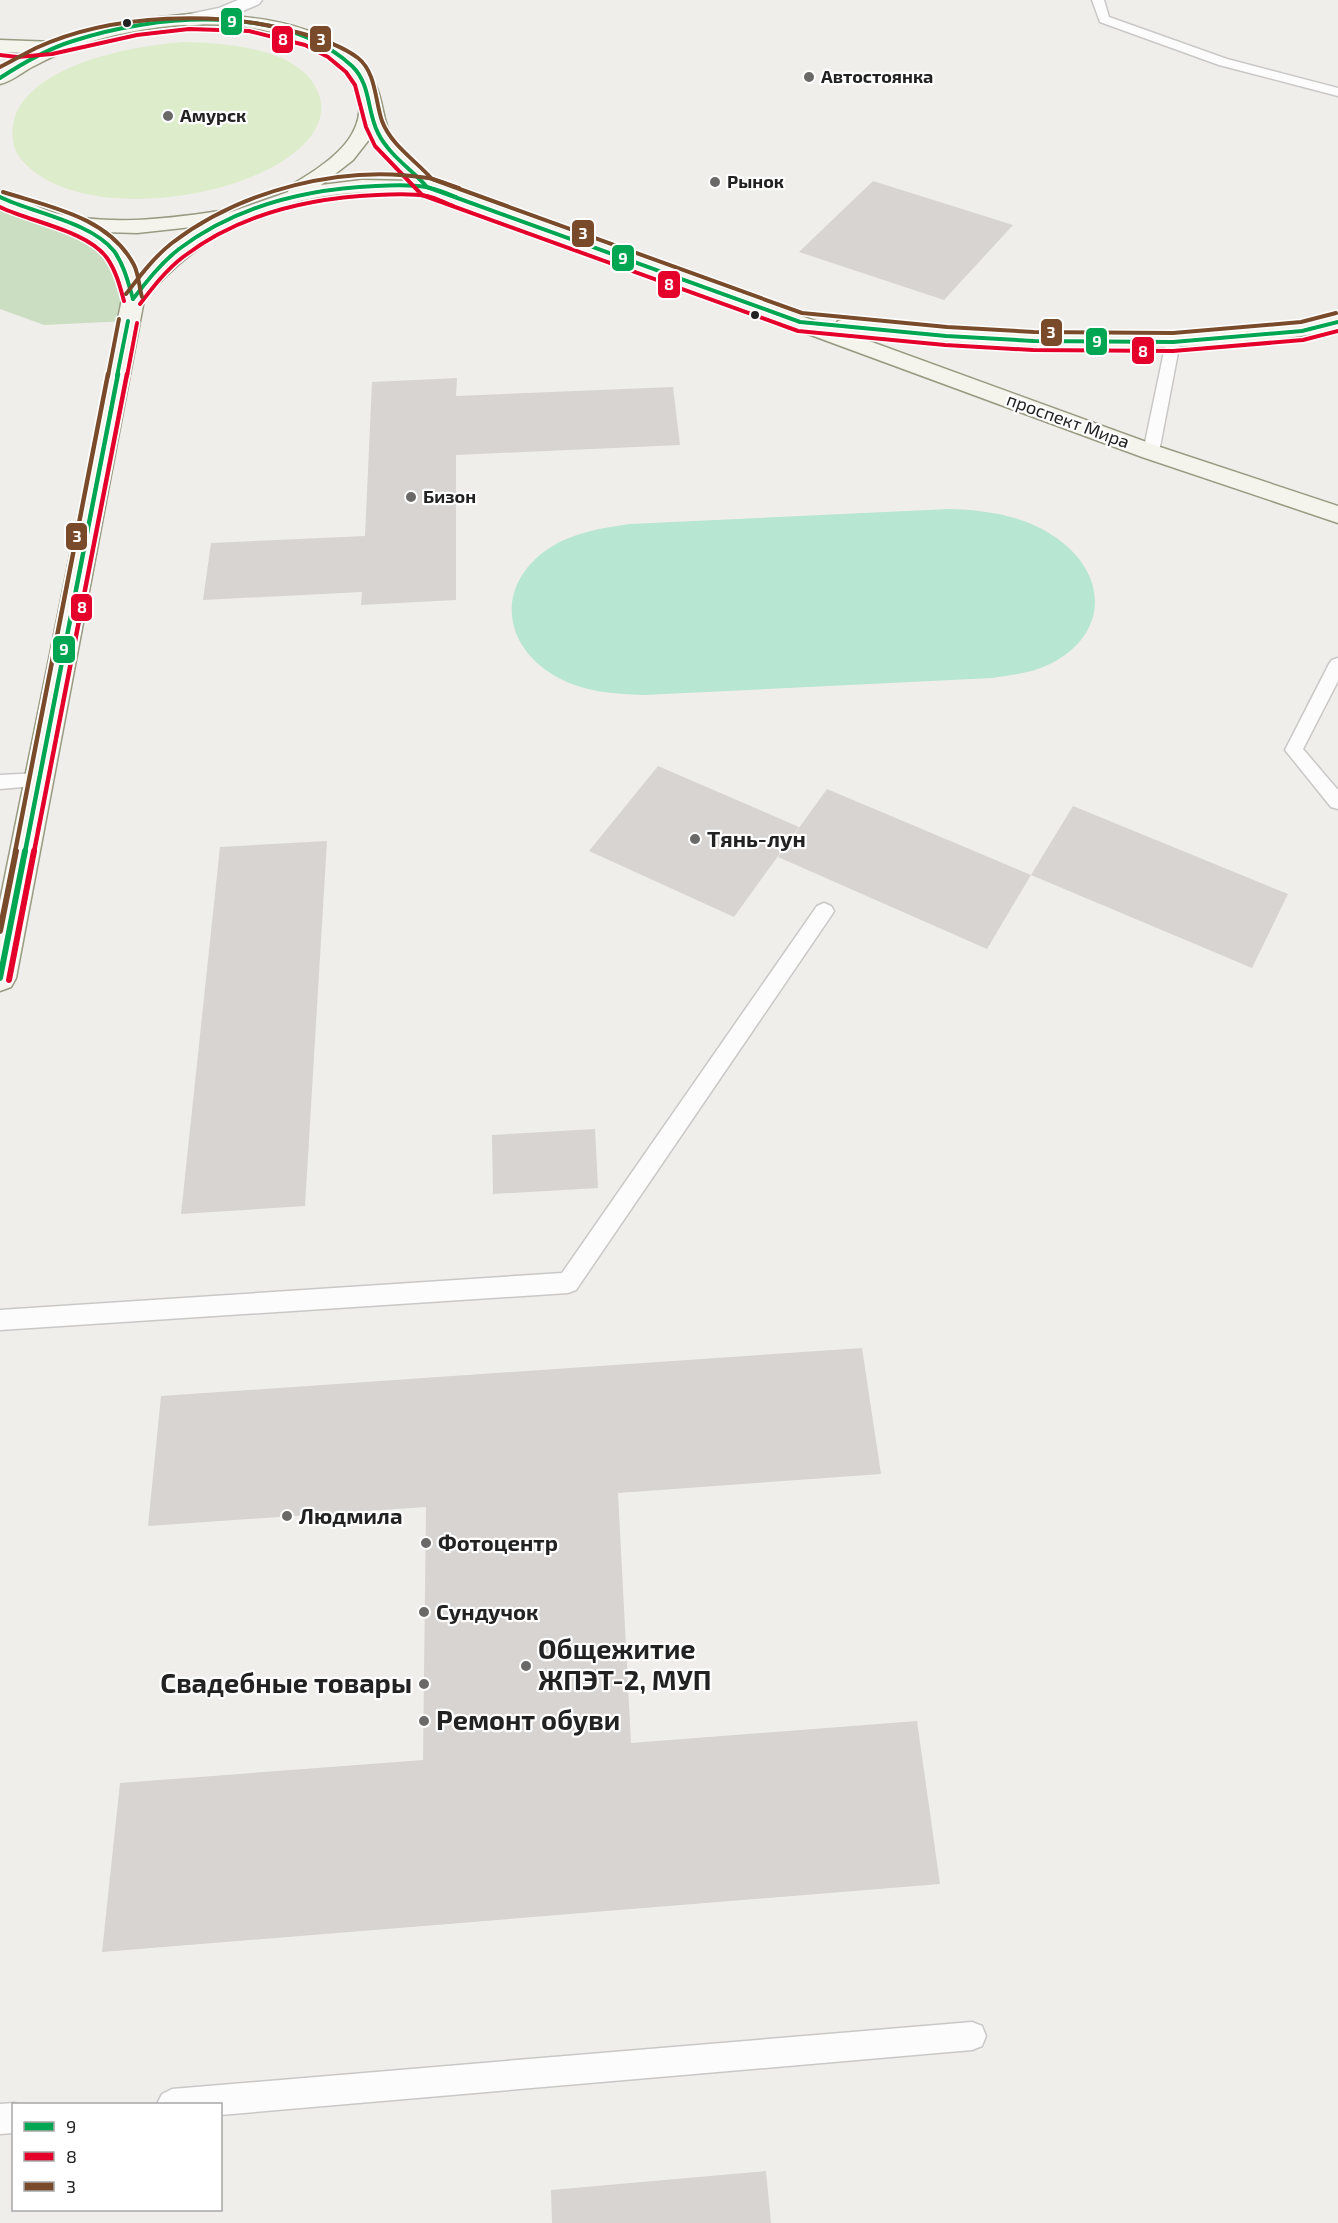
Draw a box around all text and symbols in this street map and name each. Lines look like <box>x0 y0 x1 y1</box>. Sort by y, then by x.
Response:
line badge: 9 <box>220 7 243 36</box>
text: 9 <box>227 11 237 30</box>
unlabelled marker <box>121 17 133 29</box>
line badge: 8 <box>271 25 294 54</box>
line badge: 3 <box>309 25 332 53</box>
text: 8 <box>278 29 288 48</box>
text: 3 <box>316 29 326 48</box>
place label: Автостоянка <box>821 65 933 87</box>
marker: Автостоянка <box>802 70 816 84</box>
place label: Амурск <box>180 104 246 126</box>
marker: Амурск <box>161 109 175 123</box>
place label: Рынок <box>727 170 784 192</box>
marker: Рынок <box>708 175 722 189</box>
line badge: 3 <box>571 219 595 248</box>
text: 3 <box>578 223 588 242</box>
line badge: 9 <box>611 244 635 272</box>
text: 9 <box>618 248 628 267</box>
line badge: 8 <box>657 270 681 299</box>
text: 8 <box>664 274 674 293</box>
unlabelled marker <box>749 309 761 321</box>
line badge: 3 <box>1040 318 1063 347</box>
text: 3 <box>1046 322 1056 341</box>
line badge: 9 <box>1085 327 1108 356</box>
text: 9 <box>1092 331 1102 350</box>
line badge: 8 <box>1131 336 1155 365</box>
text: 8 <box>1138 341 1148 360</box>
street label: проспект Мира <box>1004 388 1133 453</box>
place label: Бизон <box>423 485 476 507</box>
marker: Бизон <box>404 490 418 504</box>
line badge: 3 <box>65 522 88 551</box>
text: 3 <box>72 526 82 545</box>
line badge: 8 <box>70 593 93 622</box>
text: 8 <box>77 597 87 616</box>
line badge: 9 <box>52 635 76 664</box>
text: 9 <box>59 639 69 658</box>
place label: Тянь-лун <box>707 825 806 851</box>
marker: Тянь-лун <box>688 832 702 846</box>
place label: Людмила <box>299 1502 403 1528</box>
marker: Людмила <box>280 1509 294 1523</box>
place label: Фотоцентр <box>438 1529 558 1555</box>
marker: Фотоцентр <box>419 1536 433 1550</box>
place label: Сундучок <box>436 1598 539 1624</box>
marker: Сундучок <box>417 1605 431 1619</box>
place label: Общежитие ЖПЭТ-2, МУП <box>538 1632 711 1695</box>
marker: Общежитие ЖПЭТ-2, МУП <box>519 1659 533 1673</box>
place label: Свадебные товары <box>160 1666 412 1698</box>
marker: Свадебные товары <box>417 1677 431 1691</box>
place label: Ремонт обуви <box>436 1703 620 1736</box>
marker: Ремонт обуви <box>417 1714 431 1728</box>
legend <box>12 2103 222 2211</box>
text: 9 <box>66 2115 76 2137</box>
text: 8 <box>66 2145 77 2167</box>
text: 3 <box>66 2175 76 2197</box>

